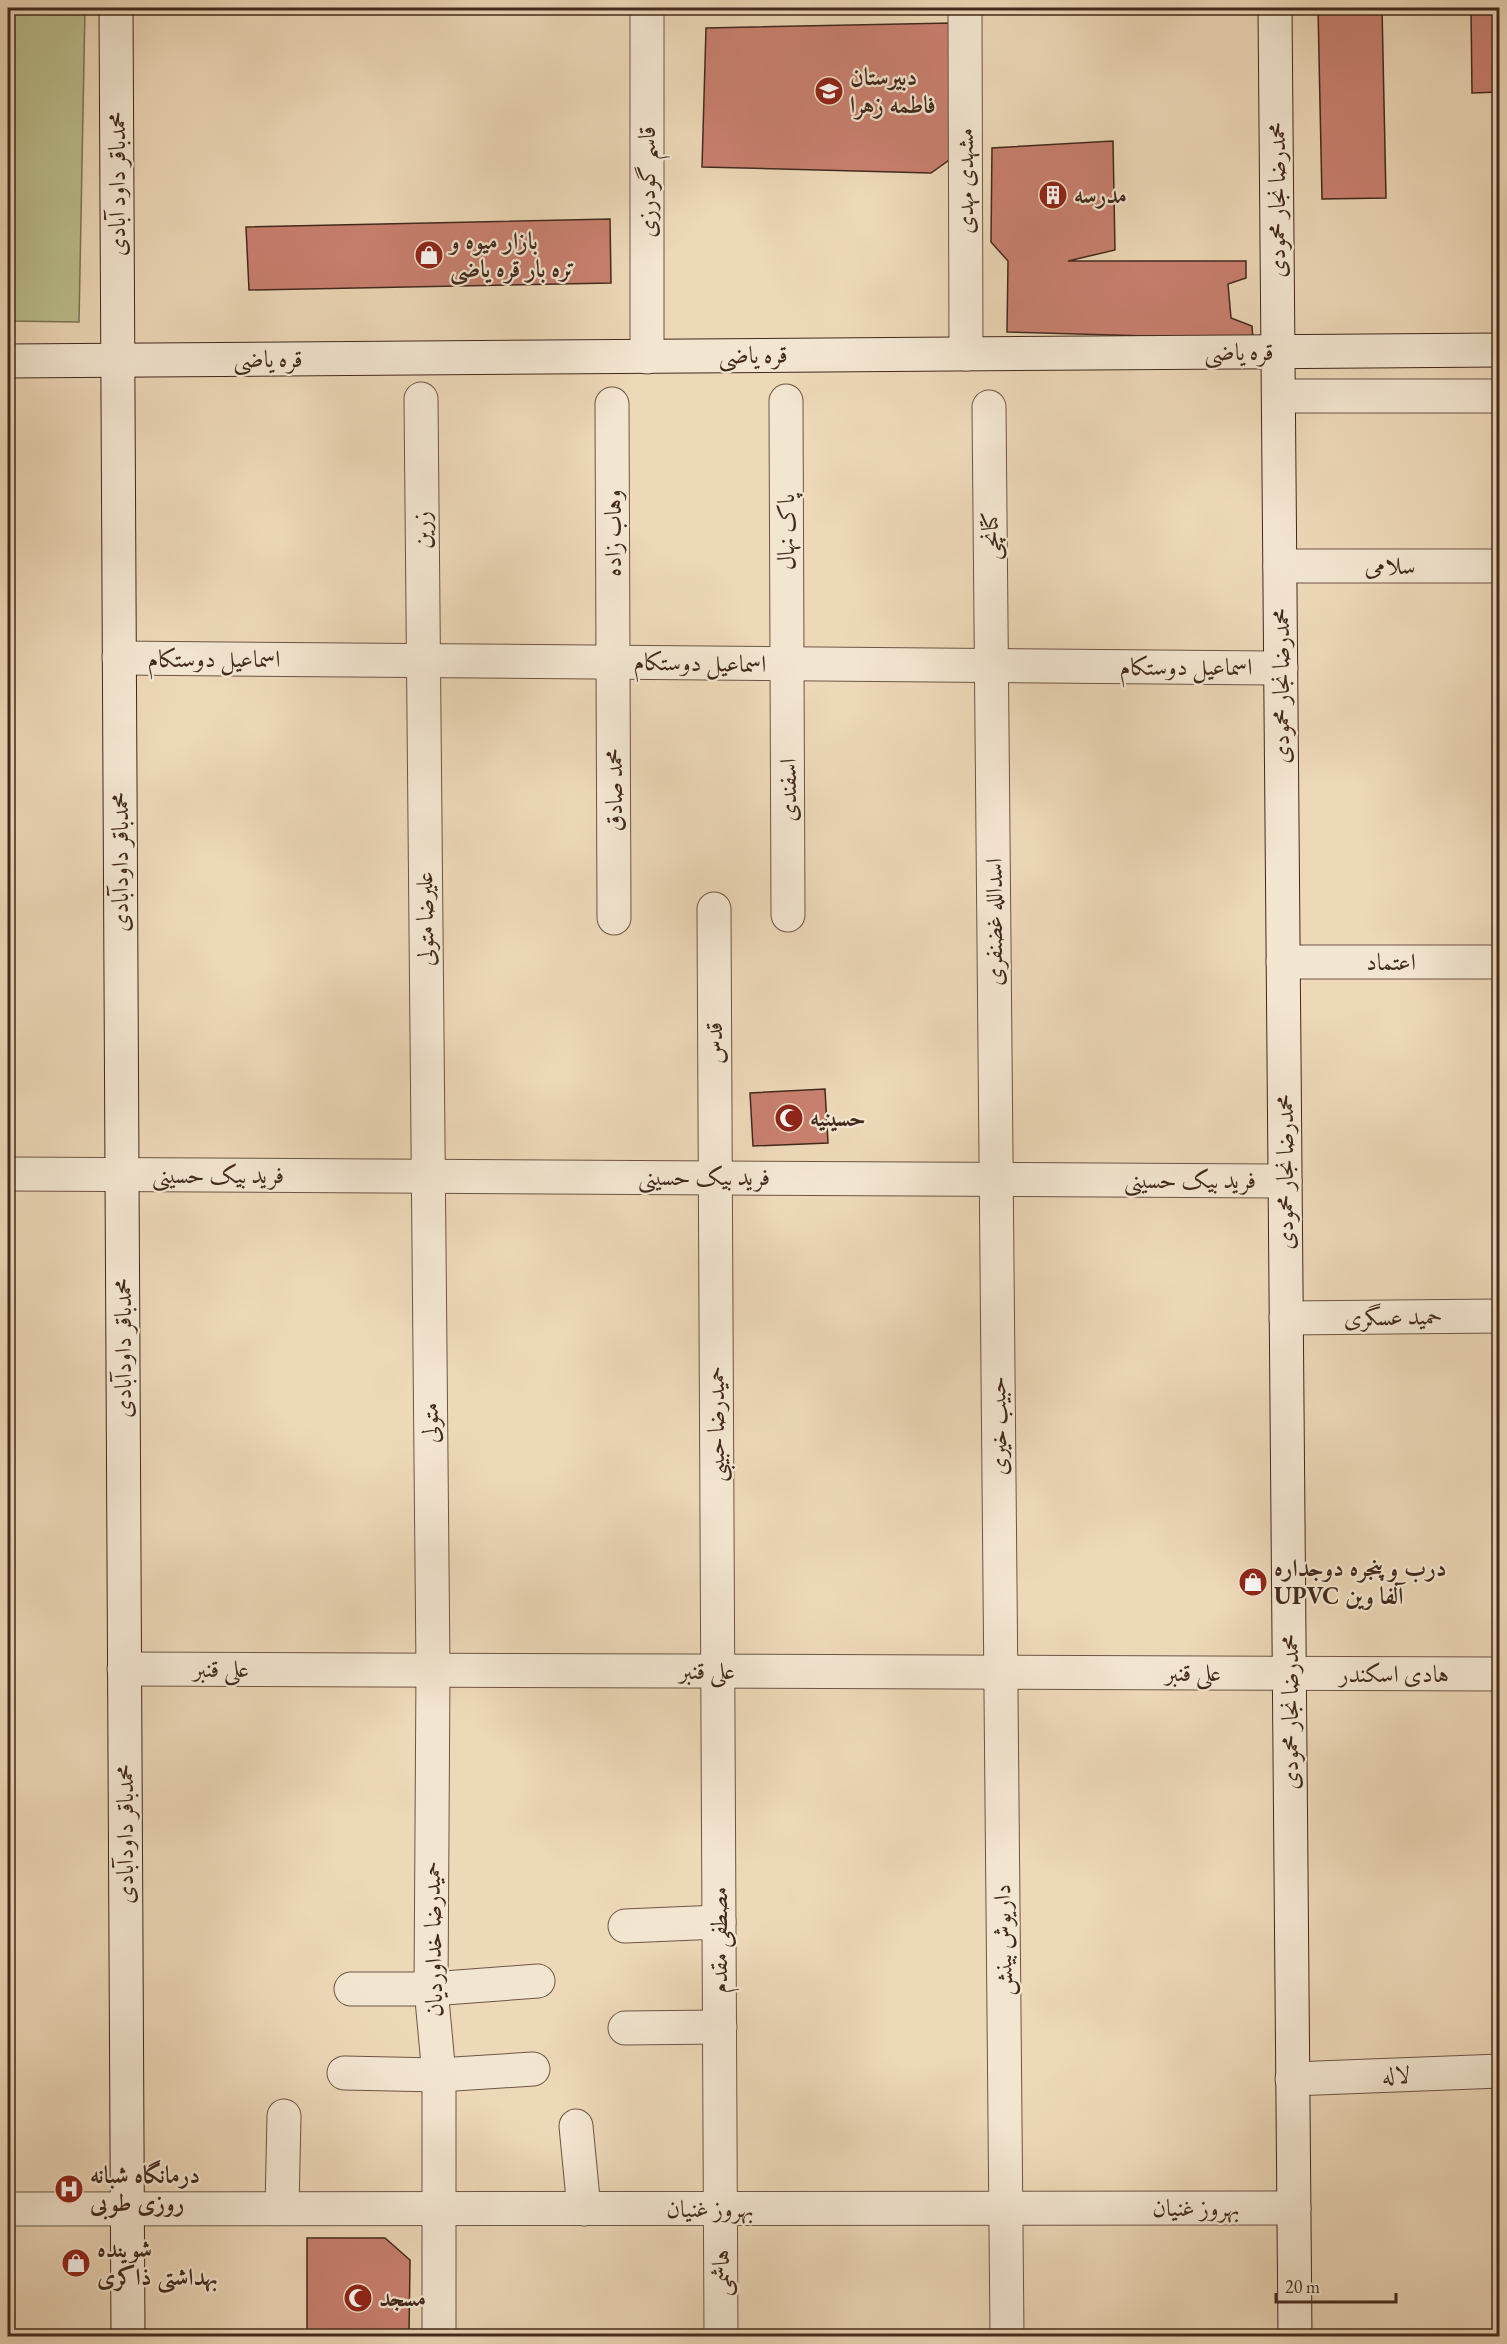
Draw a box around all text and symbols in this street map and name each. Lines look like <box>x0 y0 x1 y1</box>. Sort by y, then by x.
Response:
place label: دبیرستان فاطمه زهرا <box>850 61 936 120</box>
school or university icon: دبیرستان فاطمه زهرا <box>813 75 845 107</box>
street label: محمدباقر داود آبادی <box>101 112 132 256</box>
street label: محمدرضا نجار محمودی <box>1261 122 1292 278</box>
street label: قاسم گودرزی <box>631 126 671 238</box>
street label: مشهدی مهدی <box>949 128 980 234</box>
building icon: مدرسه <box>1037 179 1069 211</box>
place label: مدرسه <box>1074 179 1127 210</box>
place label: بازار میوه و تره بار قره یاضی <box>447 225 575 286</box>
shop icon: بازار میوه و تره بار قره یاضی <box>413 239 445 271</box>
street label: قره یاضی <box>1204 336 1274 369</box>
street label: قره یاضی <box>718 338 788 373</box>
street label: قره یاضی <box>233 343 303 376</box>
street label: وهاب زاده <box>597 489 628 577</box>
street label: پاک نهال <box>770 492 803 570</box>
street label: زرین <box>406 511 437 549</box>
street label: کتانچی <box>974 511 1007 561</box>
street label: سلامی <box>1365 550 1415 581</box>
street label: محمدرضا نجار محمودی <box>1265 608 1296 764</box>
street label: اسماعیل دوستکام <box>148 643 280 680</box>
street label: اسماعیل دوستکام <box>633 646 767 685</box>
street label: اسماعیل دوستکام <box>1120 651 1252 688</box>
street label: محمد صادق <box>598 748 629 832</box>
street label: اسفندی <box>772 758 803 822</box>
street label: محمدباقر داودآبادی <box>104 792 135 932</box>
street label: اسدالله غضنفری <box>978 858 1009 986</box>
street label: علیرضا متولی <box>408 871 441 967</box>
street label: اعتماد <box>1366 946 1416 977</box>
street label: قدس <box>698 1022 729 1064</box>
street label: محمدرضا نجار محمودی <box>1269 1094 1300 1250</box>
mosque icon: حسینیه <box>773 1102 805 1134</box>
place label: حسینیه <box>810 1102 866 1133</box>
street label: فرید بیک حسینی <box>152 1159 284 1192</box>
street label: فرید بیک حسینی <box>638 1161 770 1194</box>
street label: فرید بیک حسینی <box>1124 1164 1256 1197</box>
street label: محمدباقر داودآبادی <box>107 1278 138 1418</box>
street label: حمید عسگری <box>1343 1300 1443 1333</box>
street label: حمیدرضا حبیبی <box>700 1366 736 1482</box>
street label: حبیب خیری <box>981 1376 1015 1476</box>
street label: متولی <box>414 1402 445 1444</box>
place label: درب و پنجره دوجداره UPVC آلفا وین <box>1274 1552 1447 1611</box>
shop icon: درب و پنجره دوجداره UPVC آلفا وین <box>1237 1566 1269 1598</box>
street label: محمدرضا نجار محمودی <box>1274 1634 1305 1790</box>
street label: علی قنبر <box>190 1653 249 1686</box>
street label: علی قنبر <box>676 1655 735 1688</box>
street label: علی قنبر <box>1162 1657 1221 1690</box>
street label: هادی اسکندر <box>1337 1658 1449 1689</box>
street label: محمدباقر داودآبادی <box>109 1764 140 1904</box>
street label: حمیدرضا خداوردیان <box>416 1861 449 2017</box>
street label: داریوش بینش <box>986 1884 1020 1996</box>
street label: مصطفی مقدم <box>703 1887 740 1993</box>
street label: لاله <box>1381 2059 1411 2090</box>
place label: درمانگاه شبانه روزی طوبی <box>89 2159 200 2220</box>
hospital icon: درمانگاه شبانه روزی طوبی <box>53 2173 85 2205</box>
street label: بهروز غنیان <box>1152 2192 1240 2223</box>
street label: بهروز غنیان <box>666 2193 754 2224</box>
place label: شوینده بهداشتی ذاکری <box>97 2233 218 2294</box>
shop icon: شوینده بهداشتی ذاکری <box>60 2247 92 2279</box>
street label: هاشمی <box>705 2249 738 2297</box>
scale bar <box>1276 2266 1396 2304</box>
text: 20 m <box>1285 2275 1320 2298</box>
mosque icon: مسجد <box>342 2282 374 2314</box>
place label: مسجد <box>379 2282 426 2313</box>

